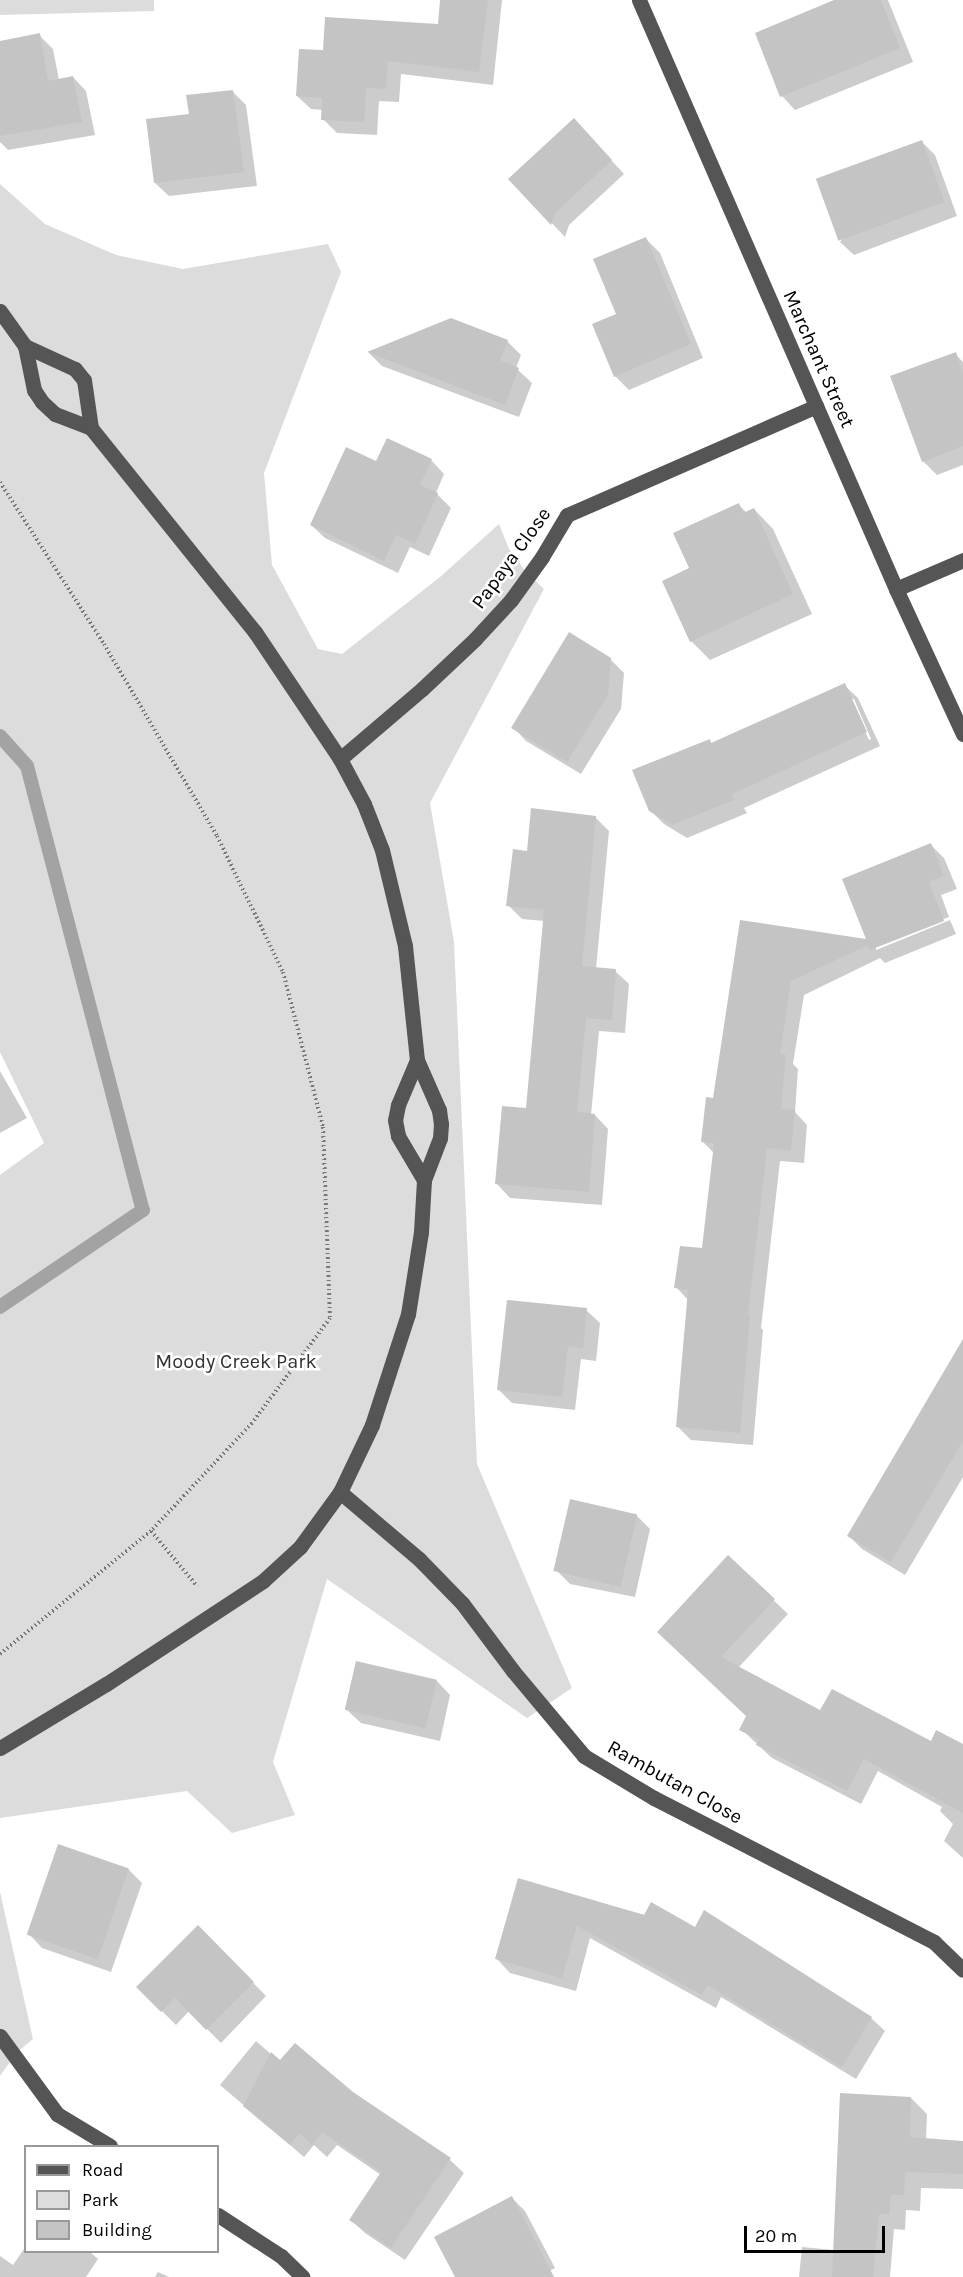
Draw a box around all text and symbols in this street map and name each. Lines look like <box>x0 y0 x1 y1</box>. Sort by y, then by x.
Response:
street label: Marchant Street <box>778 287 860 431</box>
street label: Papaya Close <box>466 503 556 613</box>
park label: Moody Creek Park <box>155 1349 317 1373</box>
street label: Rambutan Close <box>603 1735 747 1829</box>
legend <box>24 2145 219 2253</box>
text: Road <box>82 2159 123 2181</box>
text: Park <box>82 2189 119 2211</box>
scale bar <box>747 2214 888 2252</box>
text: Building <box>82 2219 152 2241</box>
text: 20 m <box>755 2225 797 2247</box>

